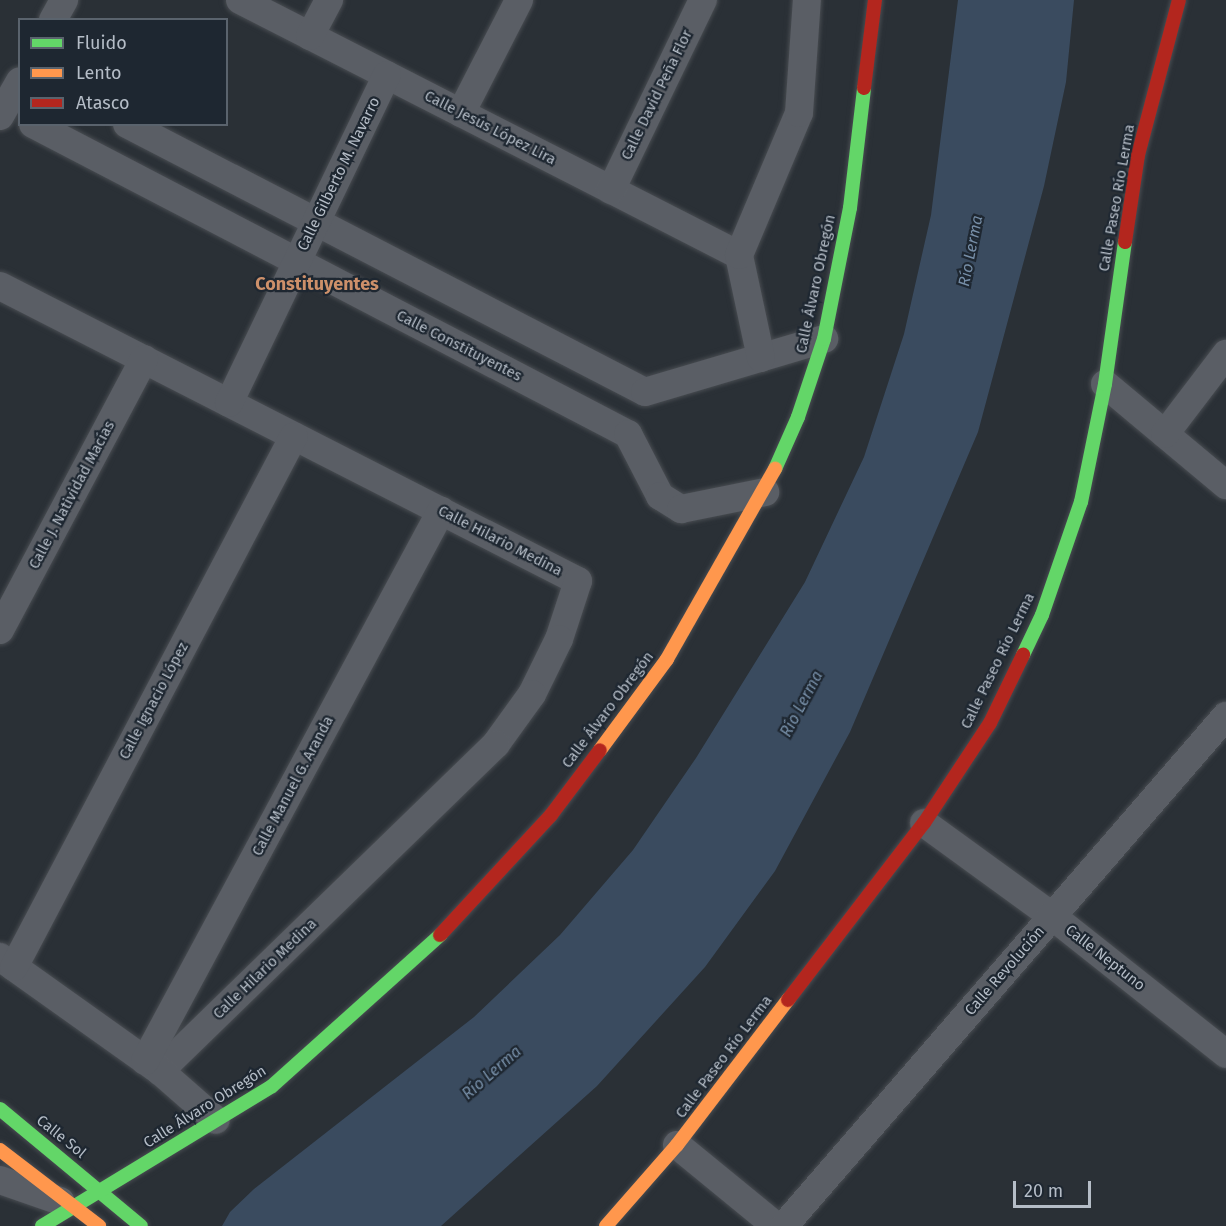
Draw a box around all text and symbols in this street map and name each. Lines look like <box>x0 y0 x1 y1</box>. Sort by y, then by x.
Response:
legend <box>18 18 228 126</box>
street label: Calle David Peña Flor <box>618 27 696 163</box>
text: Fluido <box>76 32 127 54</box>
text: Lento <box>76 62 122 84</box>
street label: Calle Jesús López Lira <box>421 87 559 169</box>
text: Atasco <box>76 92 129 114</box>
street label: Calle Gilberto M. Navarro <box>294 94 384 254</box>
street label: Calle Paseo Río Lerma <box>1095 123 1139 273</box>
street label: Calle Álvaro Obregón <box>793 213 839 355</box>
water label: Río Lerma <box>955 214 987 288</box>
district label: Constituyentes <box>255 273 379 295</box>
street label: Calle Constituyentes <box>393 307 525 385</box>
street label: Calle J. Natividad Macías <box>25 418 119 572</box>
street label: Calle Hilario Medina <box>435 502 565 580</box>
street label: Calle Paseo Río Lerma <box>957 590 1039 732</box>
street label: Calle Ignacio López <box>116 639 192 763</box>
street label: Calle Álvaro Obregón <box>558 648 658 772</box>
water label: Río Lerma <box>777 668 827 740</box>
street label: Calle Manuel G. Aranda <box>248 713 338 859</box>
street label: Calle Hilario Medina <box>210 915 320 1023</box>
street label: Calle Neptuno <box>1062 921 1148 995</box>
street label: Calle Revolución <box>961 923 1049 1019</box>
street label: Calle Paseo Río Lerma <box>672 992 776 1122</box>
water label: Río Lerma <box>459 1042 525 1104</box>
street label: Calle Álvaro Obregón <box>140 1062 270 1152</box>
street label: Calle Sol <box>33 1112 89 1162</box>
scale bar <box>1016 1169 1094 1207</box>
text: 20 m <box>1024 1180 1063 1202</box>

